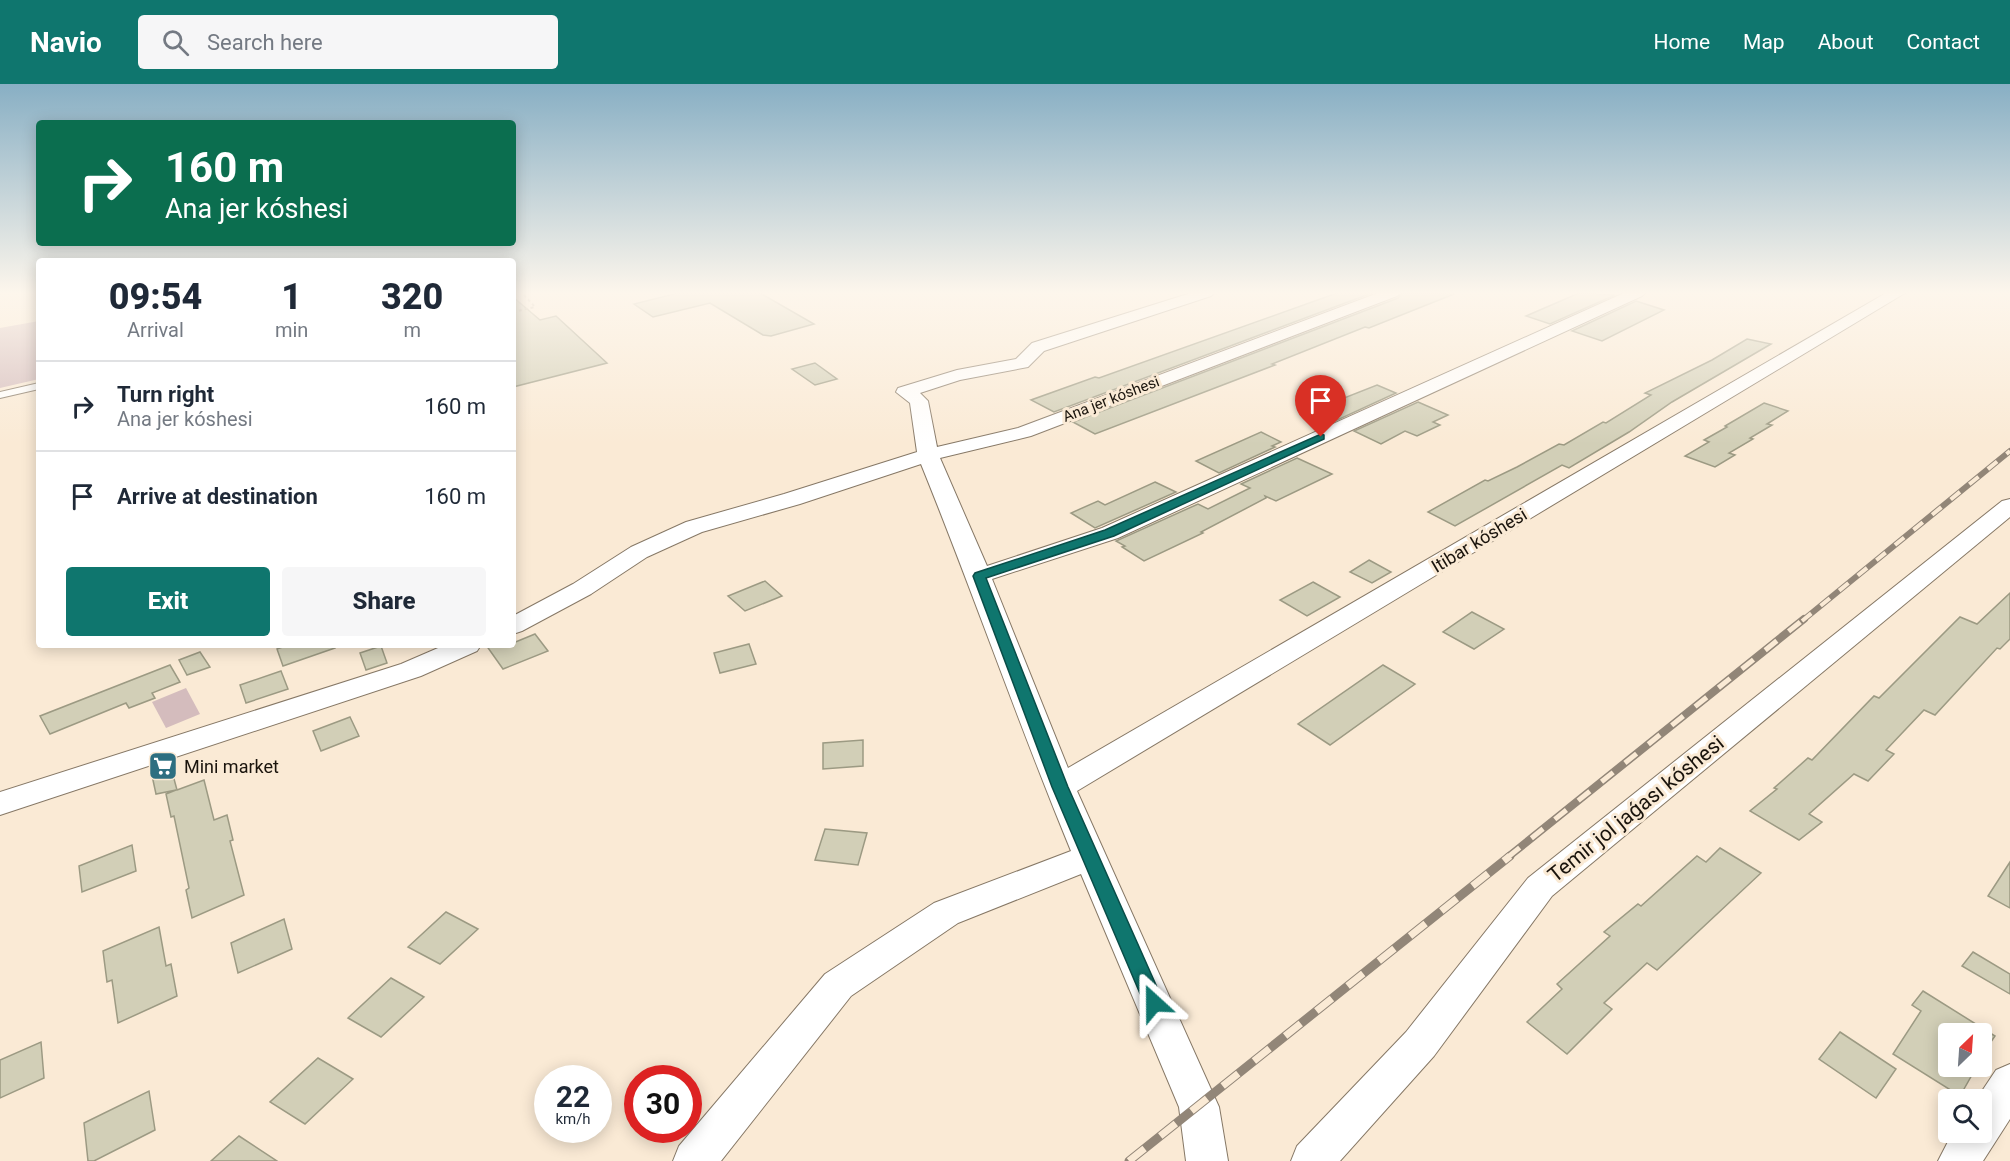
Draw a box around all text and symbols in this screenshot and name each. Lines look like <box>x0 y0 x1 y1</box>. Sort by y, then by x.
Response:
search box <box>138 15 558 69</box>
text: Navio <box>30 26 102 59</box>
icon: search <box>159 26 192 59</box>
text: Search here <box>207 30 323 55</box>
text: Home <box>1654 30 1710 54</box>
text: Map <box>1743 30 1785 54</box>
text: About <box>1818 30 1874 54</box>
text: Contact <box>1907 30 1980 54</box>
text: 160 m <box>165 143 284 192</box>
icon: right <box>66 144 144 222</box>
text: Ana jer kóshesi <box>165 193 348 225</box>
text: 09:54 <box>109 276 202 318</box>
text: 1 <box>281 276 302 318</box>
text: 320 <box>381 276 443 318</box>
text: Arrival <box>127 318 184 342</box>
text: min <box>275 318 308 342</box>
text: m <box>403 318 421 342</box>
street label: Ana jer kóshesi <box>1060 372 1162 426</box>
pin <box>1295 375 1346 437</box>
text: Turn right <box>117 382 214 407</box>
icon: arrive <box>1304 384 1337 417</box>
icon: right <box>66 390 99 423</box>
text: 160 m <box>424 394 486 419</box>
text: Ana jer kóshesi <box>117 407 253 431</box>
icon: arrive <box>66 480 99 513</box>
text: Arrive at destination <box>117 484 318 509</box>
text: 160 m <box>424 484 486 509</box>
street label: Itibar kóshesi <box>1428 503 1530 577</box>
button: Exit <box>66 567 270 636</box>
button: Share <box>282 567 486 636</box>
street label: Temir jol jaǵası kóshesi <box>1543 731 1729 887</box>
supermarket icon: Mini market <box>147 750 179 782</box>
place label: Mini market <box>184 756 279 777</box>
position arrow <box>1122 971 1186 1035</box>
north arrow <box>1938 1023 1992 1077</box>
map controls <box>1938 1023 1992 1143</box>
speed limit sign: 30 <box>624 1065 702 1143</box>
text: 22 <box>556 1079 590 1114</box>
button: search <box>1938 1089 1992 1143</box>
text: km/h <box>555 1110 591 1128</box>

